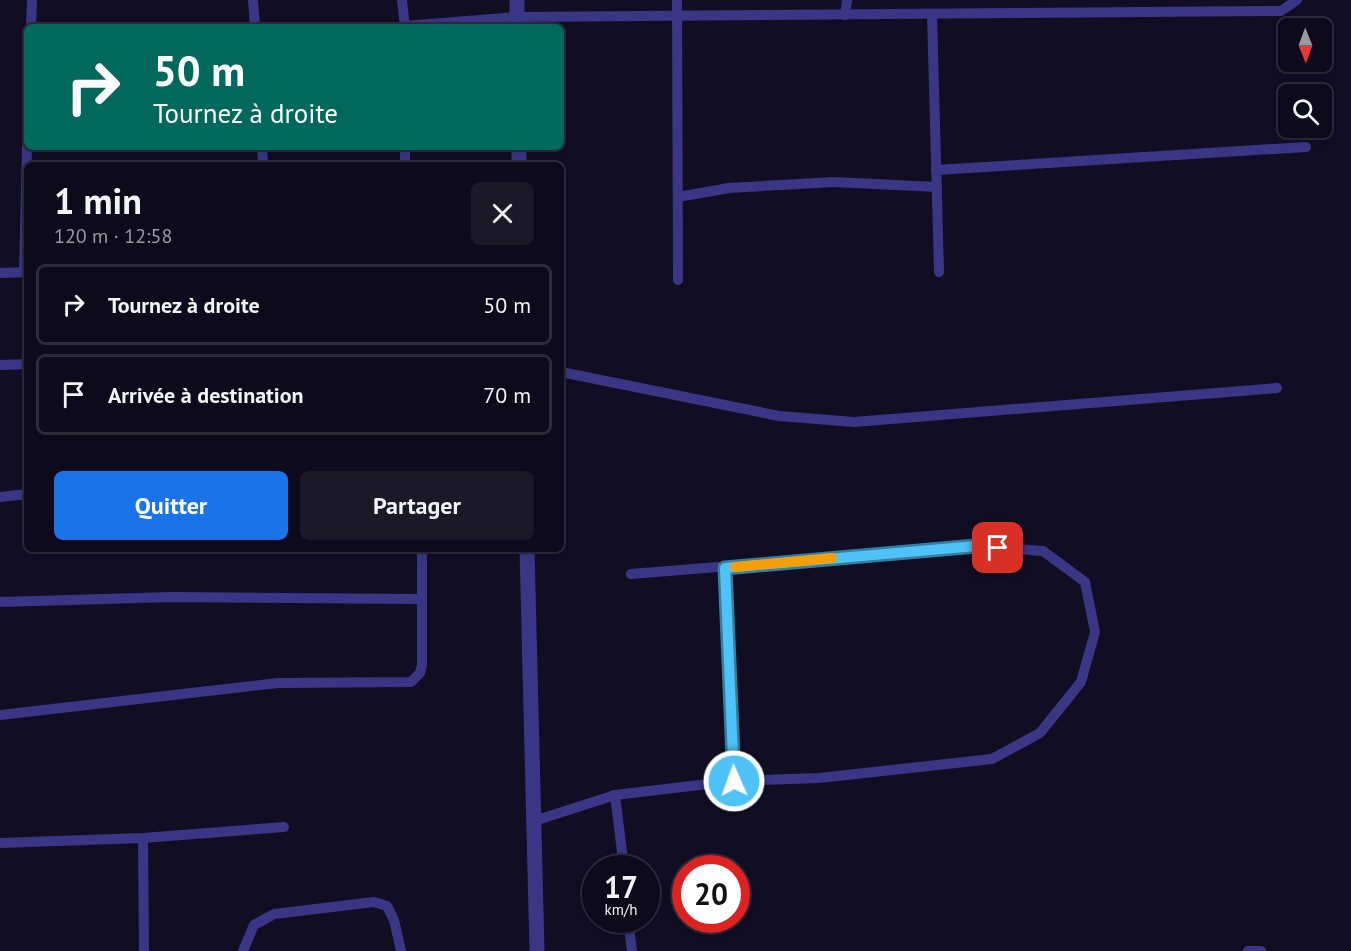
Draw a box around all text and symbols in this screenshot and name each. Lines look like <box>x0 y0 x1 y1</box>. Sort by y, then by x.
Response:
north arrow <box>1278 18 1332 72</box>
map controls <box>1278 18 1332 138</box>
text: 50 m <box>153 43 245 98</box>
icon: right <box>54 48 132 126</box>
button: search <box>1278 84 1332 138</box>
text: Tournez à droite <box>153 96 338 130</box>
text: 1 min <box>54 177 142 224</box>
button: close <box>471 182 534 245</box>
text: 120 m · 12:58 <box>54 223 172 249</box>
icon: right <box>57 288 90 321</box>
text: Tournez à droite <box>108 291 260 319</box>
text: 50 m <box>483 291 531 319</box>
icon: arrive <box>57 378 90 411</box>
text: Arrivée à destination <box>108 381 304 409</box>
text: 70 m <box>483 381 531 409</box>
button: Quitter <box>54 471 288 540</box>
button: Partager <box>300 471 534 540</box>
pin <box>972 522 1023 573</box>
icon: arrive <box>981 531 1014 564</box>
position arrow <box>702 749 766 813</box>
speed limit sign: 20 <box>672 855 750 933</box>
text: 17 <box>604 867 638 906</box>
text: km/h <box>605 900 637 919</box>

